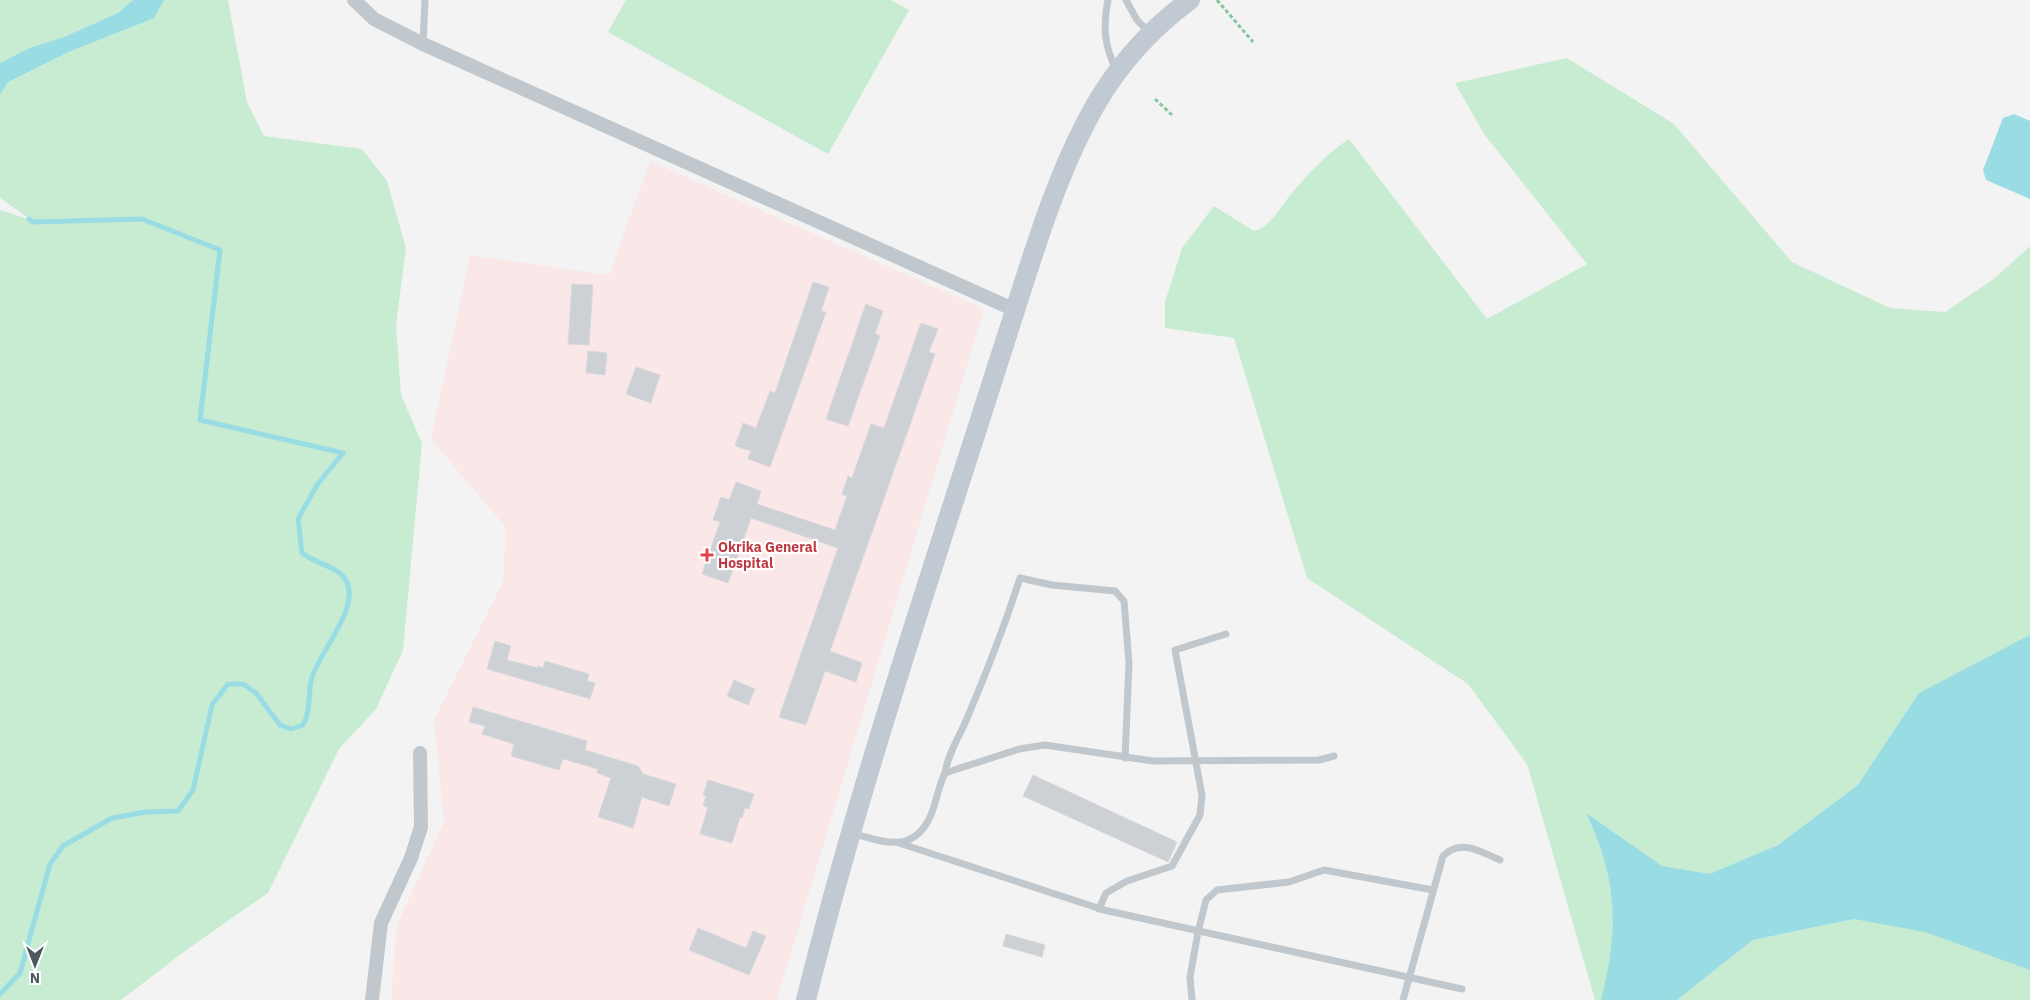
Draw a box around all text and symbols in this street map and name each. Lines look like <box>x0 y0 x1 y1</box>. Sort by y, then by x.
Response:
place label: Okrika General Hospital <box>718 538 817 572</box>
marker: Okrika General Hospital <box>700 548 714 562</box>
north arrow <box>10 940 60 990</box>
text: N <box>30 969 40 987</box>

